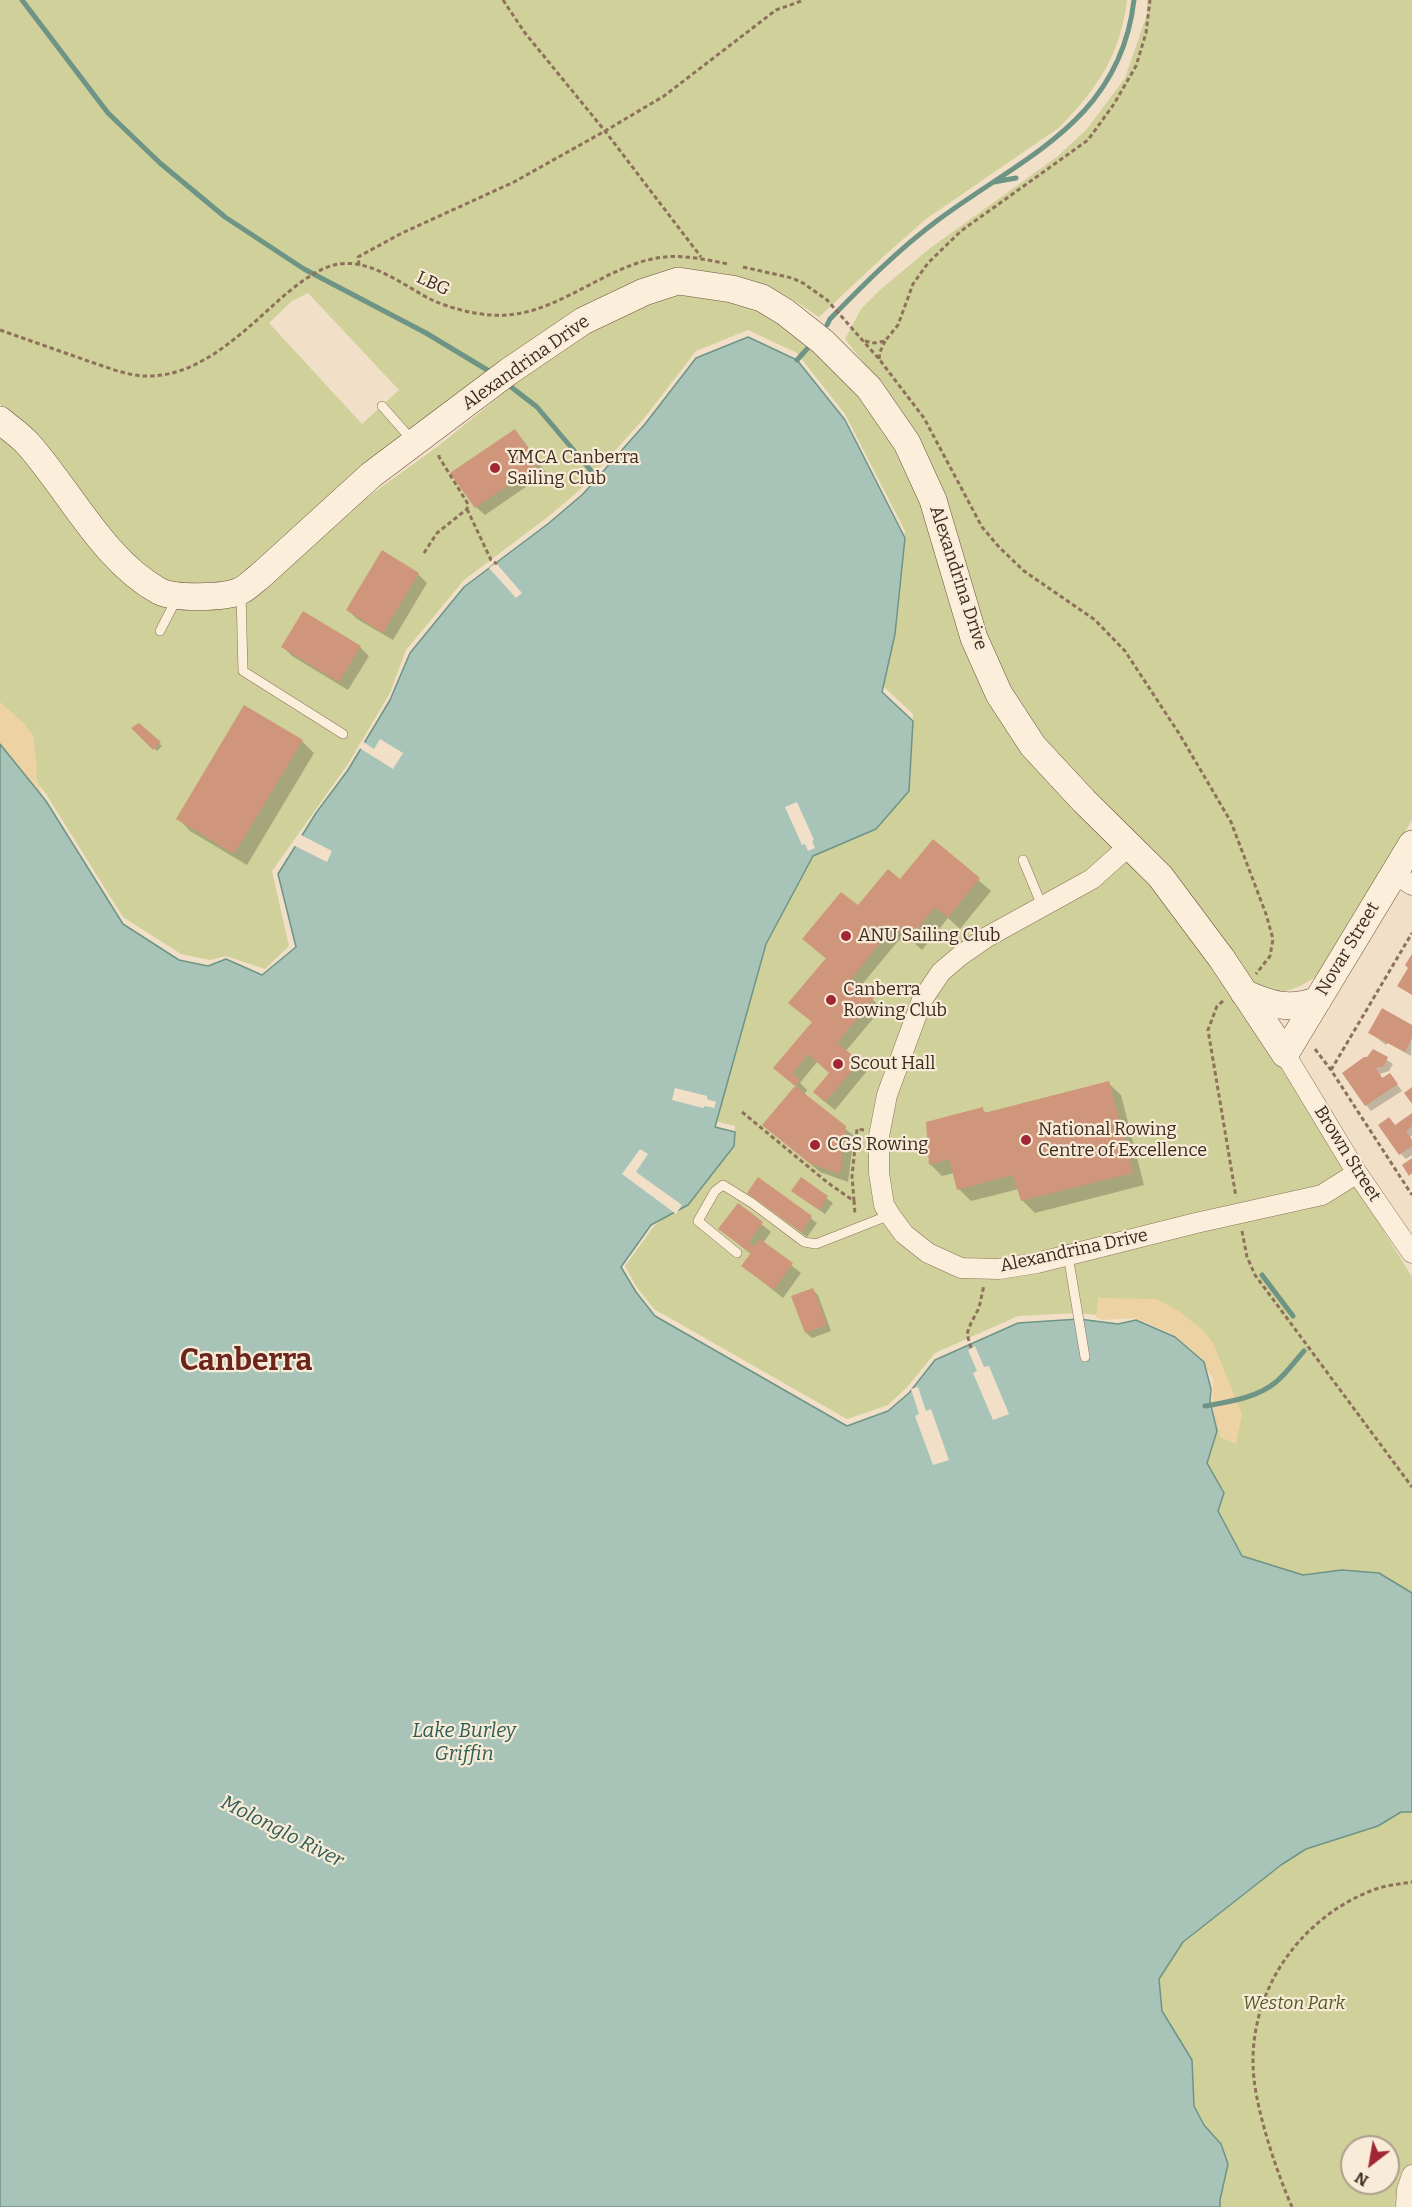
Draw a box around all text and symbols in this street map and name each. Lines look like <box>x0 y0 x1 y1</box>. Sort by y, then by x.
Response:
street label: LBG <box>413 267 453 301</box>
street label: Alexandrina Drive <box>458 311 594 415</box>
place label: YMCA Canberra Sailing Club <box>507 447 639 490</box>
marker: YMCA Canberra Sailing Club <box>488 461 502 475</box>
street label: Alexandrina Drive <box>924 503 992 653</box>
street label: Novar Street <box>1312 898 1384 1000</box>
place label: ANU Sailing Club <box>858 925 1000 947</box>
marker: ANU Sailing Club <box>839 929 853 943</box>
place label: Canberra Rowing Club <box>843 979 947 1022</box>
marker: Canberra Rowing Club <box>824 993 838 1007</box>
place label: Scout Hall <box>850 1053 935 1075</box>
marker: Scout Hall <box>831 1057 845 1071</box>
street label: Brown Street <box>1309 1102 1385 1206</box>
place label: National Rowing Centre of Excellence <box>1038 1119 1207 1162</box>
marker: National Rowing Centre of Excellence <box>1019 1133 1033 1147</box>
place label: CGS Rowing <box>827 1134 928 1156</box>
marker: CGS Rowing <box>808 1138 822 1152</box>
street label: Alexandrina Drive <box>998 1225 1150 1277</box>
district label: Canberra <box>180 1344 312 1380</box>
water label: Lake Burley Griffin <box>412 1719 516 1766</box>
water label: Molonglo River <box>217 1791 347 1873</box>
park label: Weston Park <box>1243 1993 1345 2015</box>
north arrow <box>1340 2135 1400 2195</box>
text: N <box>1351 2168 1372 2190</box>

